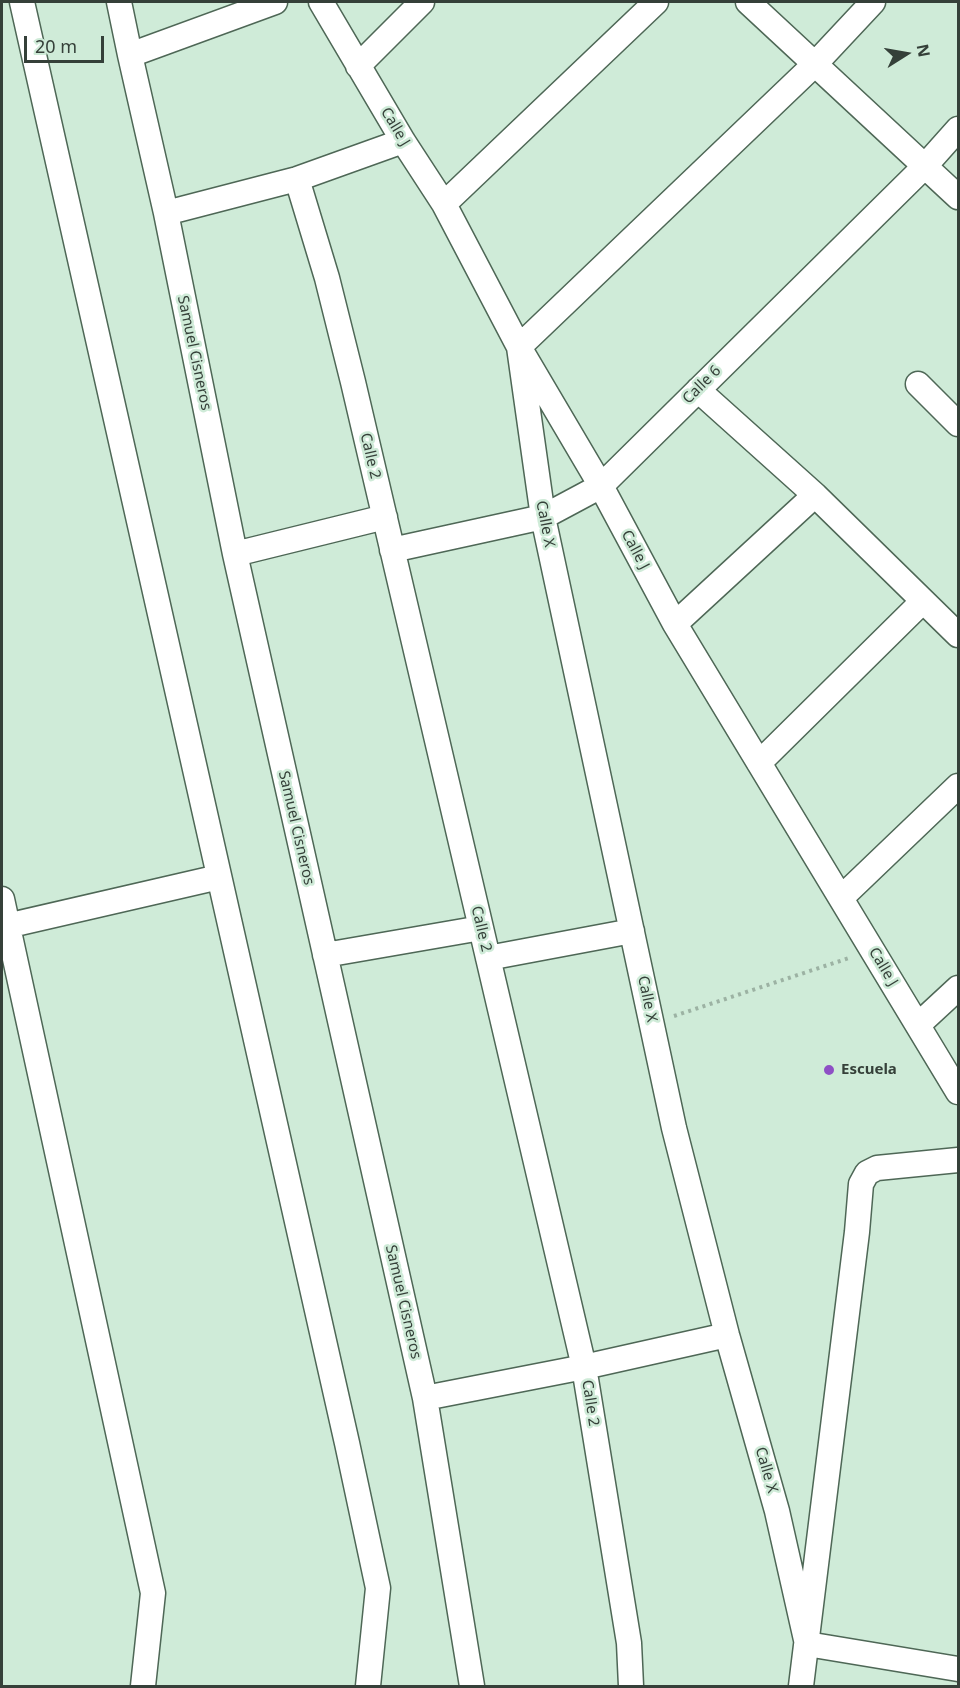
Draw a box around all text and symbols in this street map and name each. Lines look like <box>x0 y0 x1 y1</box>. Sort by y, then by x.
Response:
scale bar <box>27 24 106 62</box>
north arrow <box>876 24 936 84</box>
text: 20 m <box>35 34 77 58</box>
text: N <box>912 42 936 59</box>
street label: Calle J <box>376 104 414 150</box>
street label: Samuel Cisneros <box>173 294 215 412</box>
street label: Calle 6 <box>679 362 725 408</box>
street label: Calle 2 <box>356 431 384 481</box>
street label: Calle X <box>532 499 558 549</box>
street label: Calle J <box>617 527 653 573</box>
street label: Samuel Cisneros <box>274 769 318 887</box>
street label: Calle 2 <box>467 904 495 954</box>
street label: Calle J <box>864 944 902 990</box>
street label: Calle X <box>633 974 661 1024</box>
place label: Escuela <box>841 1061 897 1079</box>
marker: Escuela <box>822 1063 836 1077</box>
street label: Samuel Cisneros <box>381 1243 425 1361</box>
street label: Calle 2 <box>577 1379 603 1427</box>
street label: Calle X <box>751 1445 781 1495</box>

